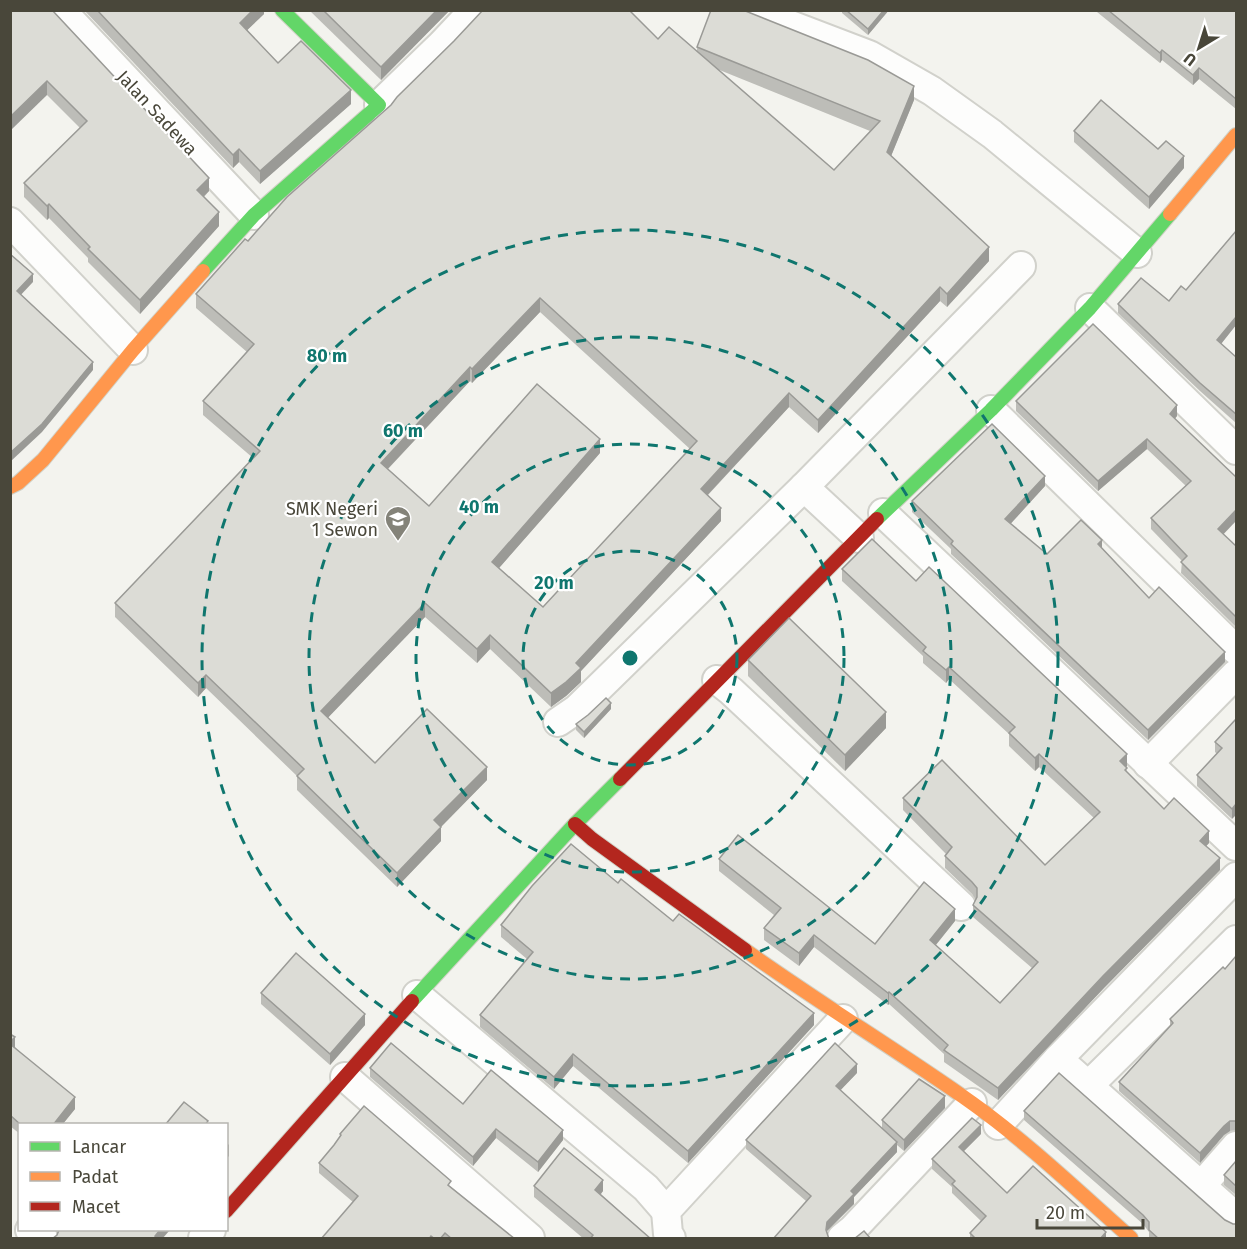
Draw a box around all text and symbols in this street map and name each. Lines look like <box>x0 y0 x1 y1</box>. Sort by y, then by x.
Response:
north arrow <box>1169 18 1229 78</box>
text: U <box>1180 49 1200 70</box>
street label: Jalan Sadewa <box>112 66 202 160</box>
text: 80 m <box>307 345 347 367</box>
text: 60 m <box>383 420 423 442</box>
text: 40 m <box>459 496 499 518</box>
place label: SMK Negeri 1 Sewon <box>286 498 378 541</box>
school or university icon: SMK Negeri 1 Sewon <box>383 504 413 542</box>
text: 20 m <box>534 572 574 594</box>
centre of rings <box>620 648 640 668</box>
legend <box>18 1123 228 1231</box>
text: Lancar <box>72 1136 126 1158</box>
text: Padat <box>72 1166 119 1188</box>
scale bar <box>1037 1192 1144 1230</box>
text: Macet <box>72 1196 121 1218</box>
text: 20 m <box>1046 1202 1085 1224</box>

